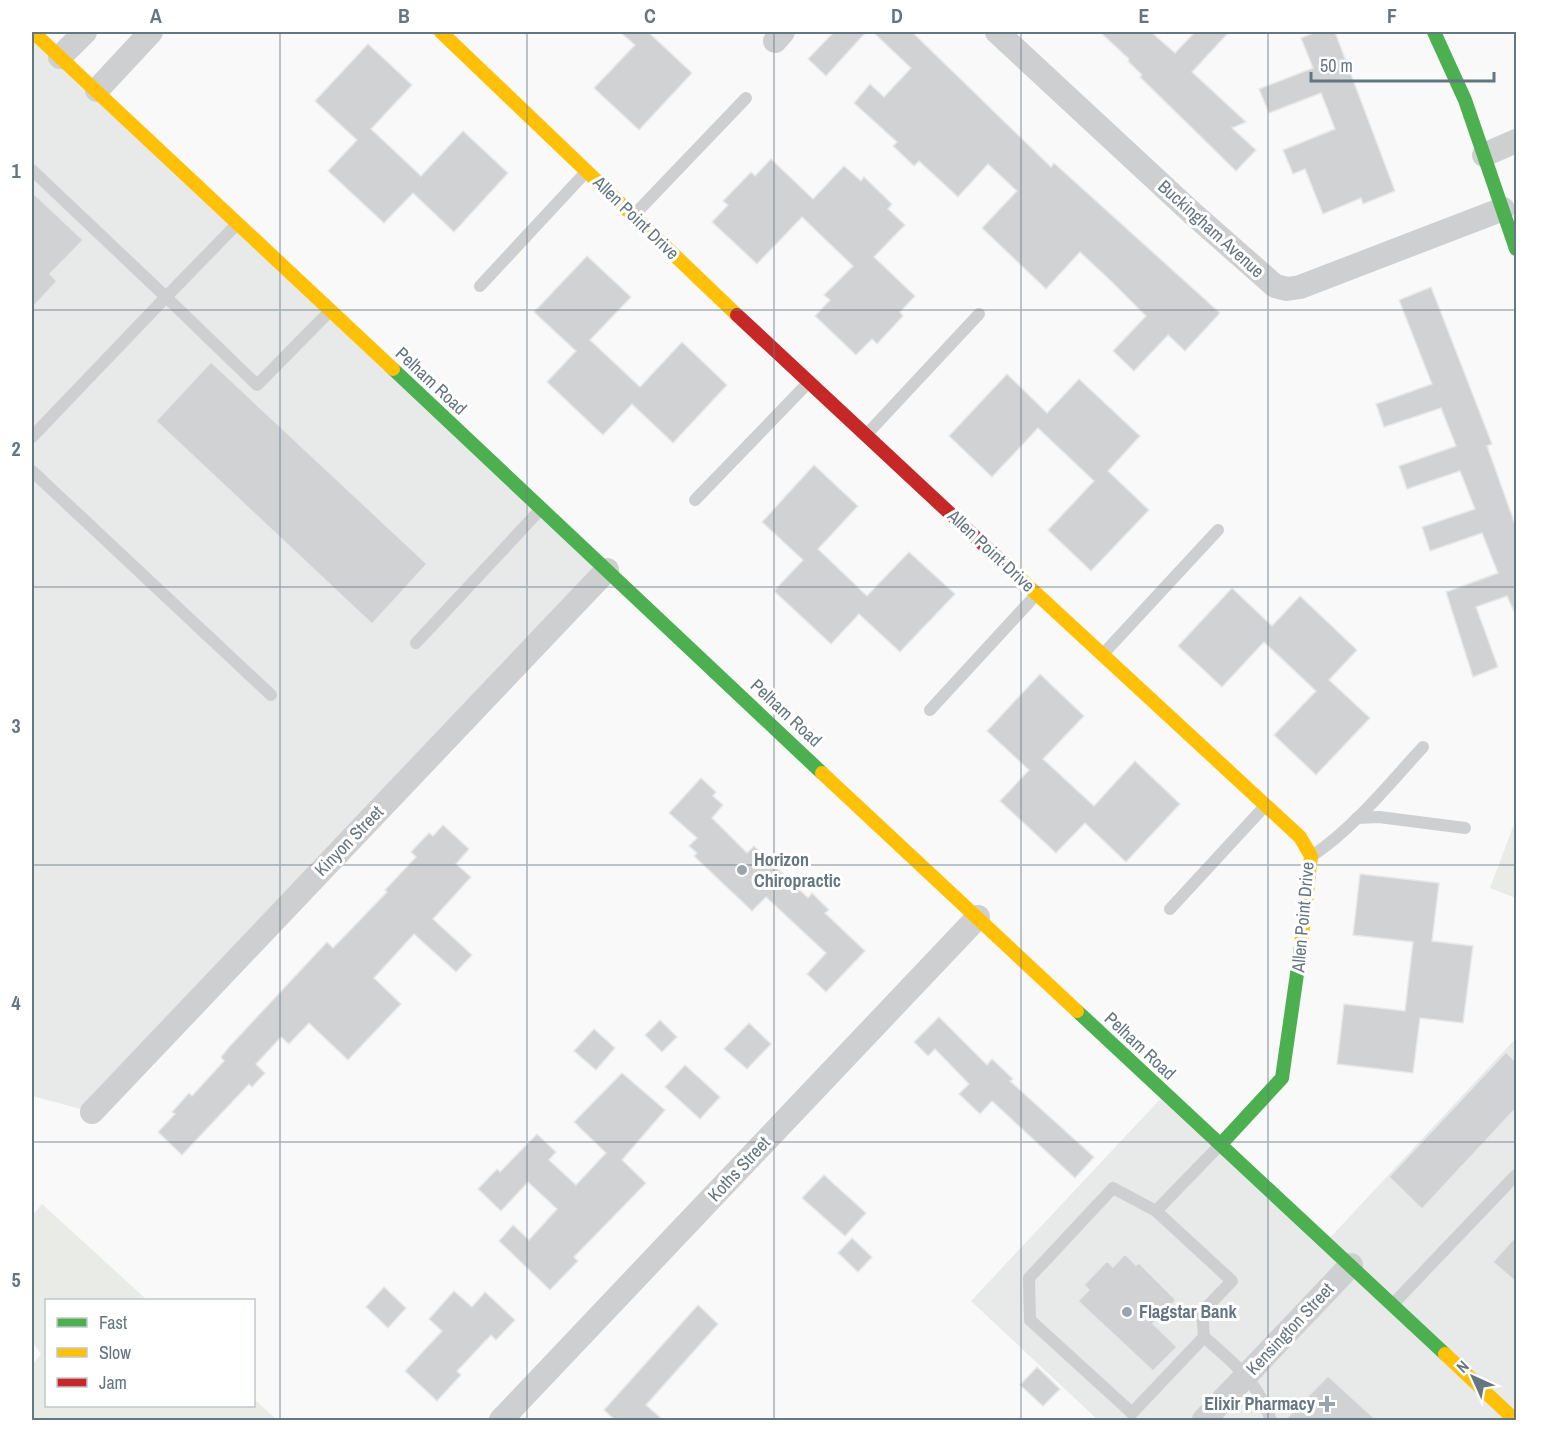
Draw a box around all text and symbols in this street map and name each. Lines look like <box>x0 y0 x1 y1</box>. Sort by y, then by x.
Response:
text: A <box>150 2 162 29</box>
text: B <box>398 2 410 29</box>
text: C <box>644 2 656 29</box>
text: D <box>891 2 903 29</box>
text: E <box>1139 2 1150 29</box>
text: F <box>1387 2 1397 29</box>
scale bar <box>1311 45 1494 83</box>
text: 50 m <box>1320 53 1353 78</box>
text: 1 <box>11 157 21 184</box>
street label: Allen Point Drive <box>587 169 685 265</box>
street label: Buckingham Avenue <box>1153 174 1270 283</box>
street label: Pelham Road <box>390 341 473 420</box>
text: 2 <box>11 435 21 462</box>
street label: Allen Point Drive <box>942 503 1040 598</box>
street label: Pelham Road <box>745 673 828 752</box>
text: 3 <box>11 712 21 739</box>
street label: Kinyon Street <box>309 800 389 882</box>
place label: Horizon Chiropractic <box>754 847 841 893</box>
street label: Allen Point Drive <box>1285 861 1320 974</box>
marker: Horizon Chiropractic <box>735 863 749 877</box>
text: 4 <box>11 989 21 1016</box>
street label: Pelham Road <box>1099 1006 1182 1085</box>
street label: Koths Street <box>702 1130 775 1207</box>
text: 5 <box>11 1266 21 1293</box>
street label: Kensington Street <box>1240 1277 1339 1380</box>
legend <box>45 1299 255 1407</box>
place label: Flagstar Bank <box>1139 1299 1237 1324</box>
marker: Flagstar Bank <box>1120 1305 1134 1319</box>
text: Fast <box>99 1310 127 1335</box>
text: Slow <box>99 1340 131 1365</box>
north arrow <box>1443 1347 1503 1407</box>
text: N <box>1451 1355 1474 1378</box>
text: Jam <box>99 1370 127 1395</box>
place label: Elixir Pharmacy <box>1204 1391 1316 1416</box>
marker: Elixir Pharmacy <box>1320 1397 1334 1411</box>

